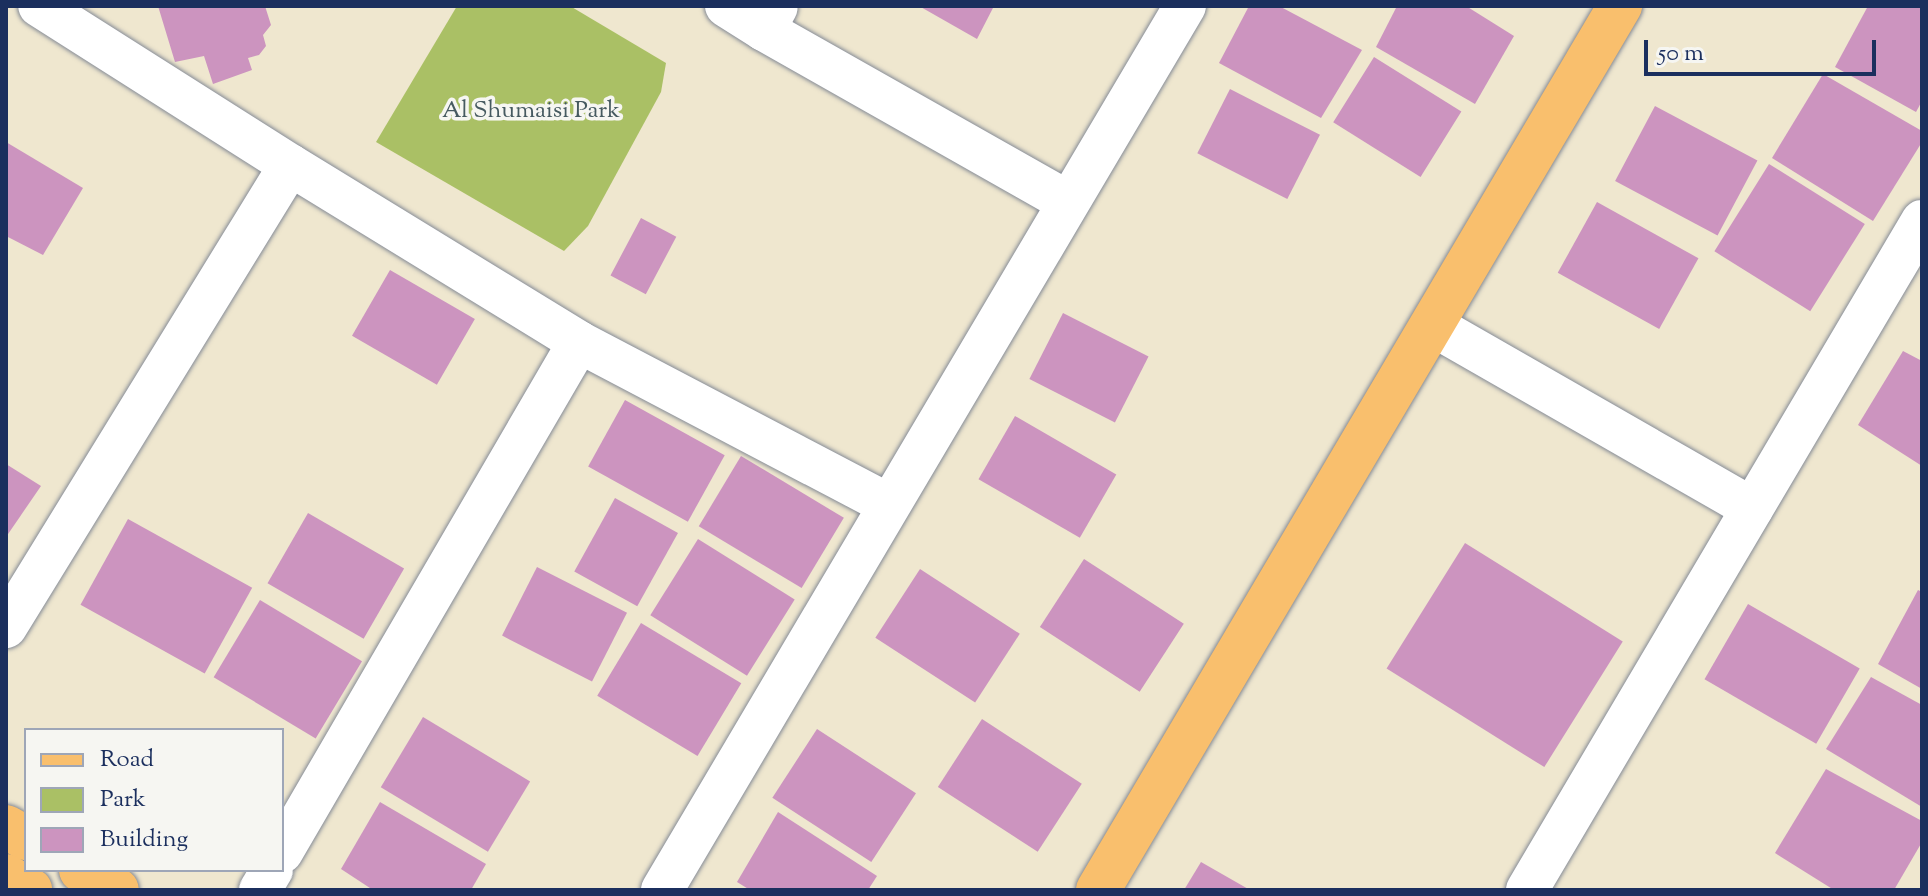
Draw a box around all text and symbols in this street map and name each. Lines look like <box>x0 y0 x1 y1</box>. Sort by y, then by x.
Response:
scale bar <box>1648 24 1880 74</box>
text: 50 m <box>1658 37 1704 71</box>
park label: Al Shumaisi Park <box>442 98 620 126</box>
legend <box>24 728 284 872</box>
text: Road <box>100 743 154 777</box>
text: Park <box>100 783 146 817</box>
text: Building <box>100 823 188 857</box>

